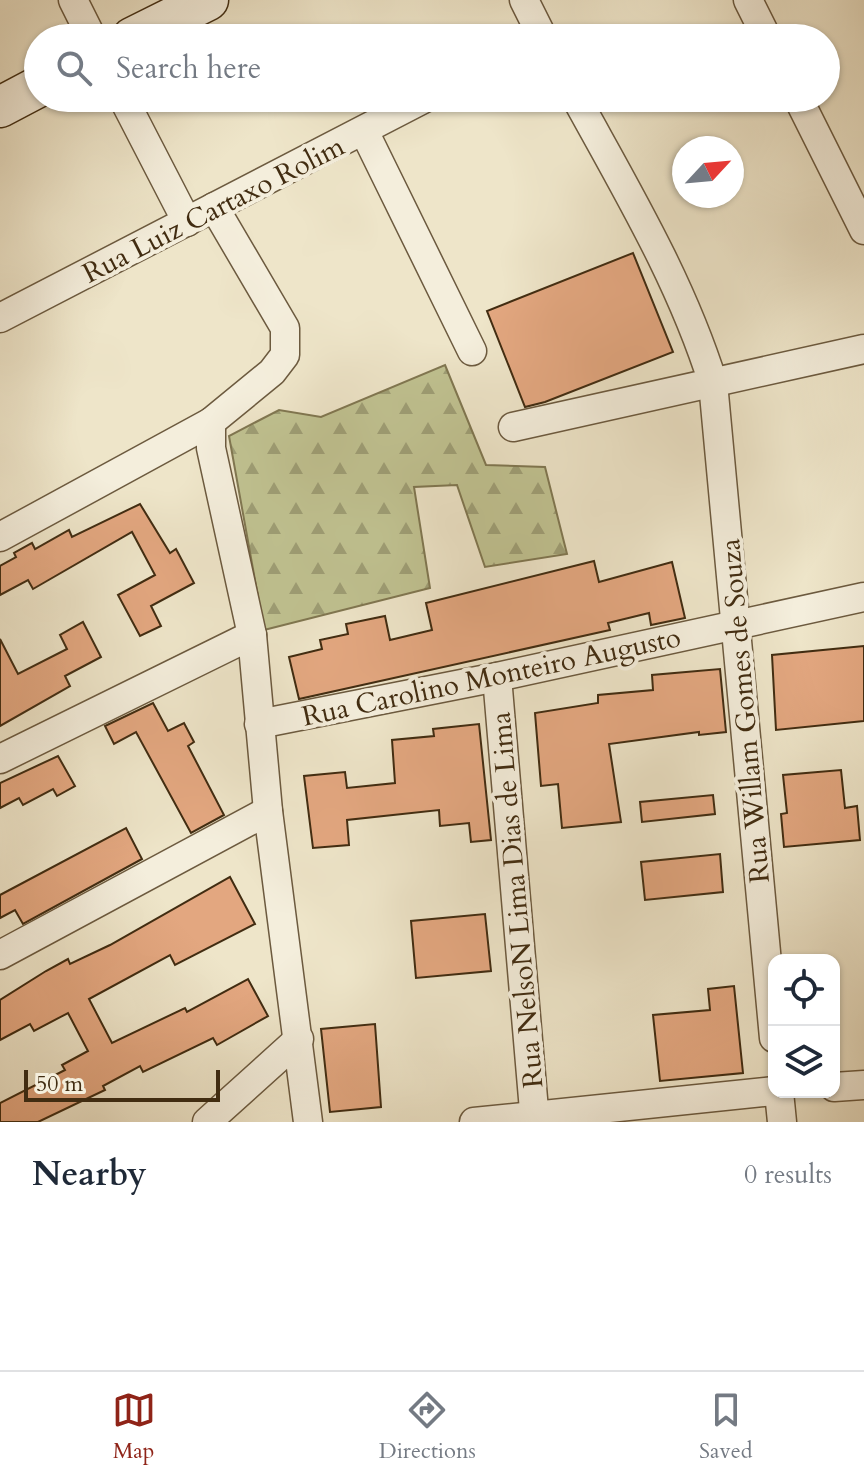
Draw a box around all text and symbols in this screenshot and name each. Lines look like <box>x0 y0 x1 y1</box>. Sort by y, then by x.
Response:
search box <box>24 24 840 112</box>
icon: search <box>52 46 96 90</box>
text: Search here <box>116 48 261 89</box>
street label: Rua Luiz Cartaxo Rolim <box>76 127 351 292</box>
north arrow <box>672 136 744 208</box>
street label: Rua Willam Gomes de Souza <box>711 537 779 885</box>
street label: Rua Carolino Monteiro Augusto <box>298 618 684 736</box>
street label: Rua NelsoN Lima Dias de Lima <box>482 710 552 1090</box>
map controls <box>768 954 840 1098</box>
button: locate <box>768 954 840 1026</box>
button: layers <box>768 1026 840 1098</box>
scale bar <box>24 1066 220 1102</box>
text: 50 m <box>36 1069 83 1099</box>
text: Nearby <box>32 1151 147 1197</box>
text: 0 results <box>744 1157 832 1192</box>
tab: Map <box>112 1388 156 1466</box>
tab: Directions <box>379 1388 476 1466</box>
tab: Saved <box>699 1388 752 1466</box>

